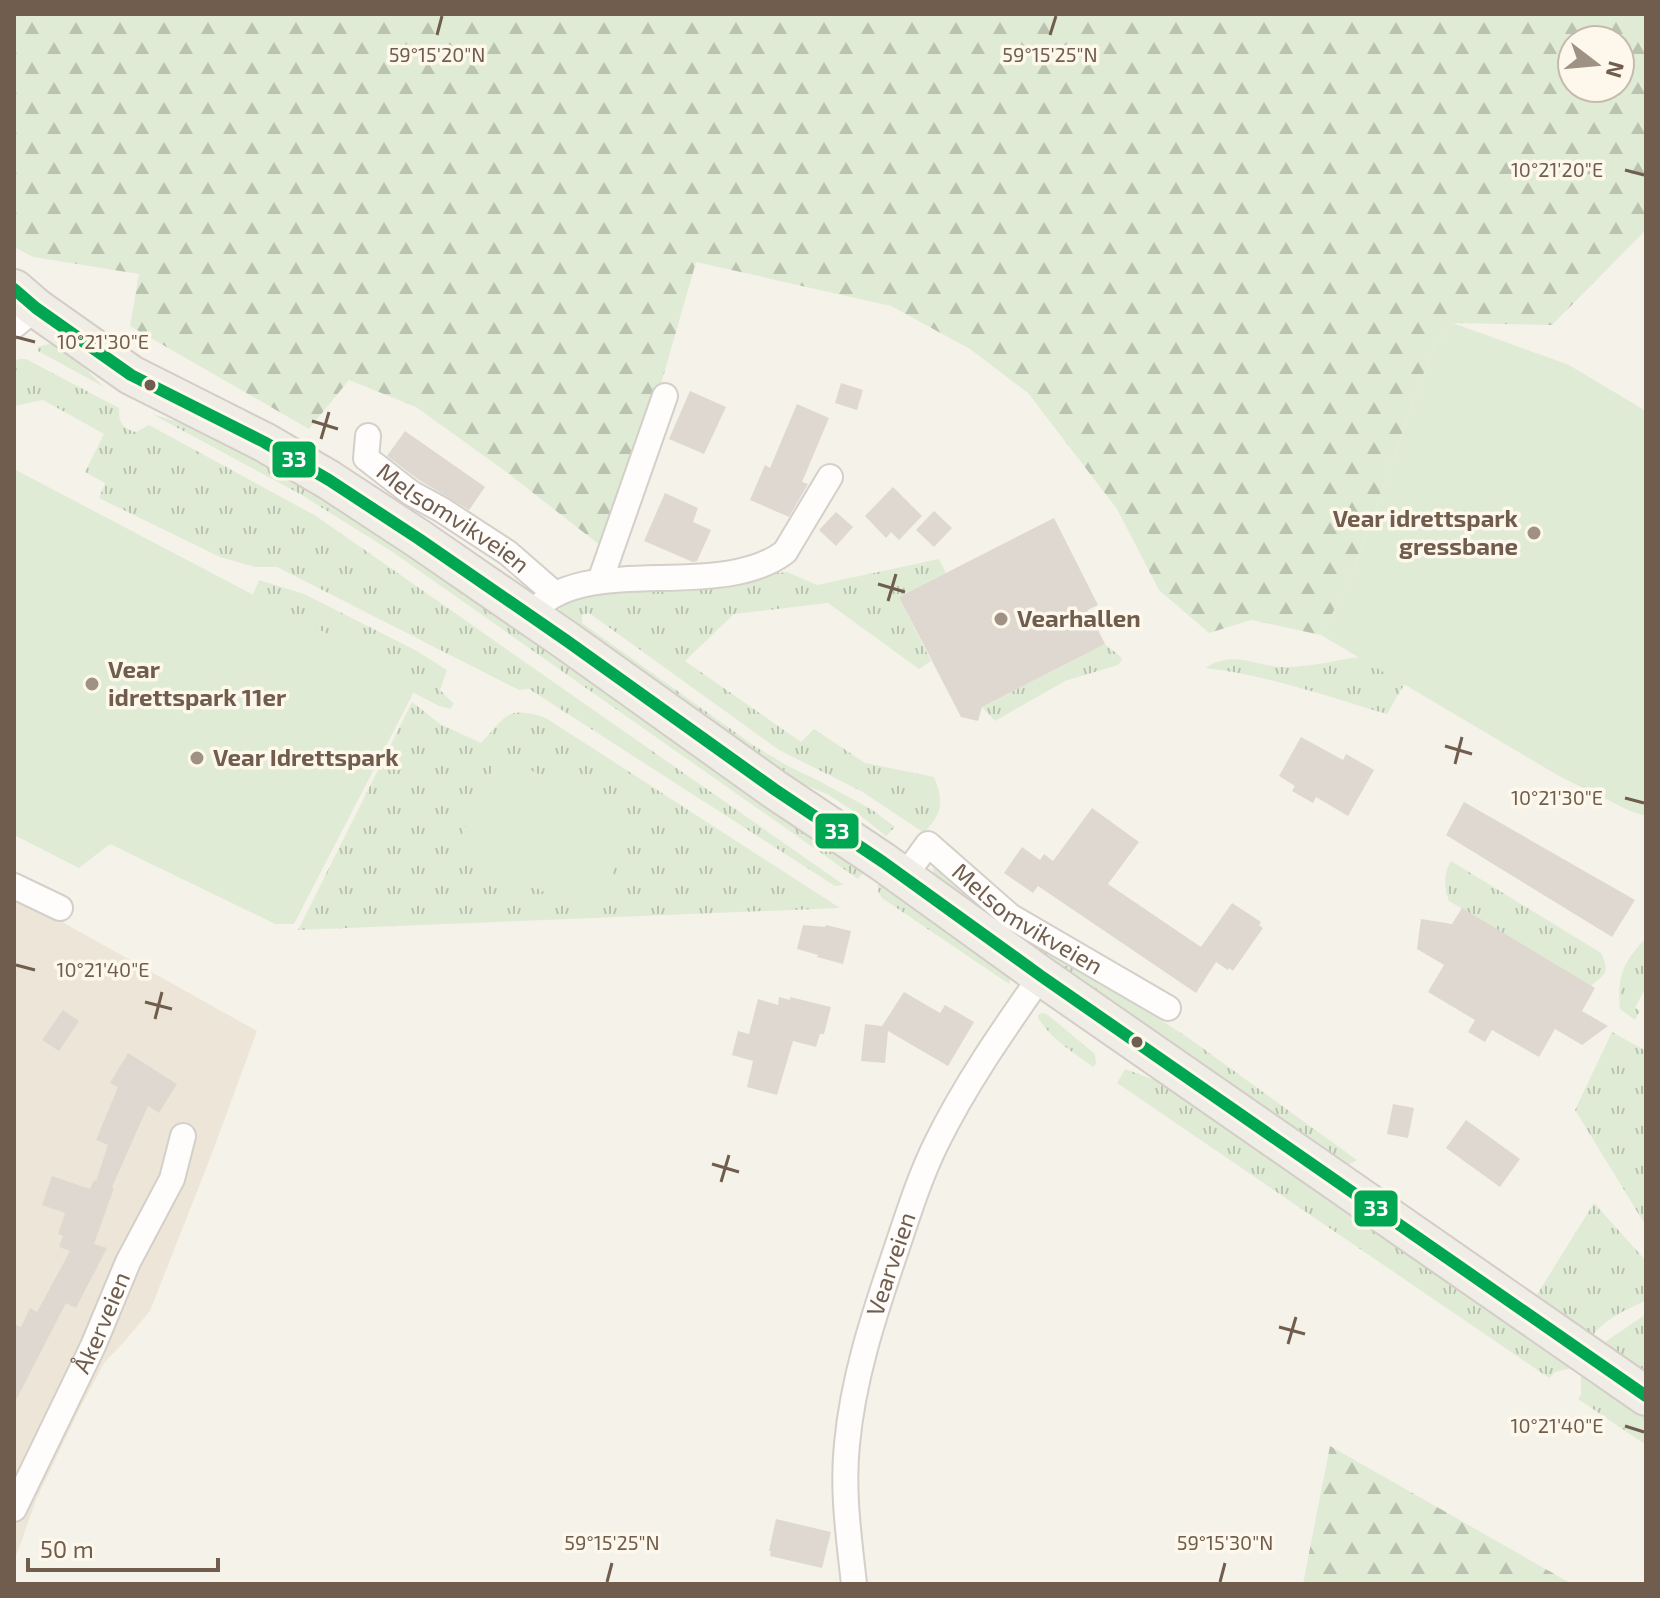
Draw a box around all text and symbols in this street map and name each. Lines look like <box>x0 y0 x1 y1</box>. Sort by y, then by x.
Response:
north arrow <box>1556 24 1636 104</box>
text: 59°15'20"N <box>389 42 485 66</box>
text: 59°15'25"N <box>1002 42 1098 66</box>
text: N <box>1602 59 1631 81</box>
text: 10°21'20"E <box>1511 157 1603 181</box>
text: 10°21'30"E <box>57 329 149 353</box>
unlabelled marker <box>142 377 158 393</box>
line badge: 33 <box>271 440 317 479</box>
text: 33 <box>282 445 306 471</box>
street label: Melsomvikveien <box>372 456 536 578</box>
place label: Vear idrettspark gressbane <box>1333 503 1519 560</box>
marker: Vear idrettspark gressbane <box>1525 524 1543 542</box>
place label: Vearhallen <box>1017 603 1141 632</box>
marker: Vearhallen <box>992 610 1010 628</box>
place label: Vear idrettspark 11er <box>108 654 287 711</box>
marker: Vear idrettspark 11er <box>83 675 101 693</box>
place label: Vear Idrettspark <box>213 742 399 771</box>
marker: Vear Idrettspark <box>188 749 206 767</box>
text: 10°21'30"E <box>1511 785 1603 809</box>
line badge: 33 <box>814 812 860 850</box>
text: 33 <box>825 817 849 843</box>
street label: Melsomvikveien <box>947 856 1108 980</box>
text: 10°21'40"E <box>57 957 149 981</box>
unlabelled marker <box>1129 1034 1145 1050</box>
line badge: 33 <box>1353 1189 1399 1228</box>
text: 33 <box>1364 1194 1388 1220</box>
street label: Vearveien <box>859 1208 921 1319</box>
street label: Åkerveien <box>66 1267 135 1378</box>
text: 10°21'40"E <box>1511 1413 1603 1437</box>
scale bar <box>28 1522 218 1572</box>
text: 59°15'25"N <box>564 1530 660 1554</box>
text: 59°15'30"N <box>1177 1530 1273 1554</box>
text: 50 m <box>40 1534 94 1563</box>

